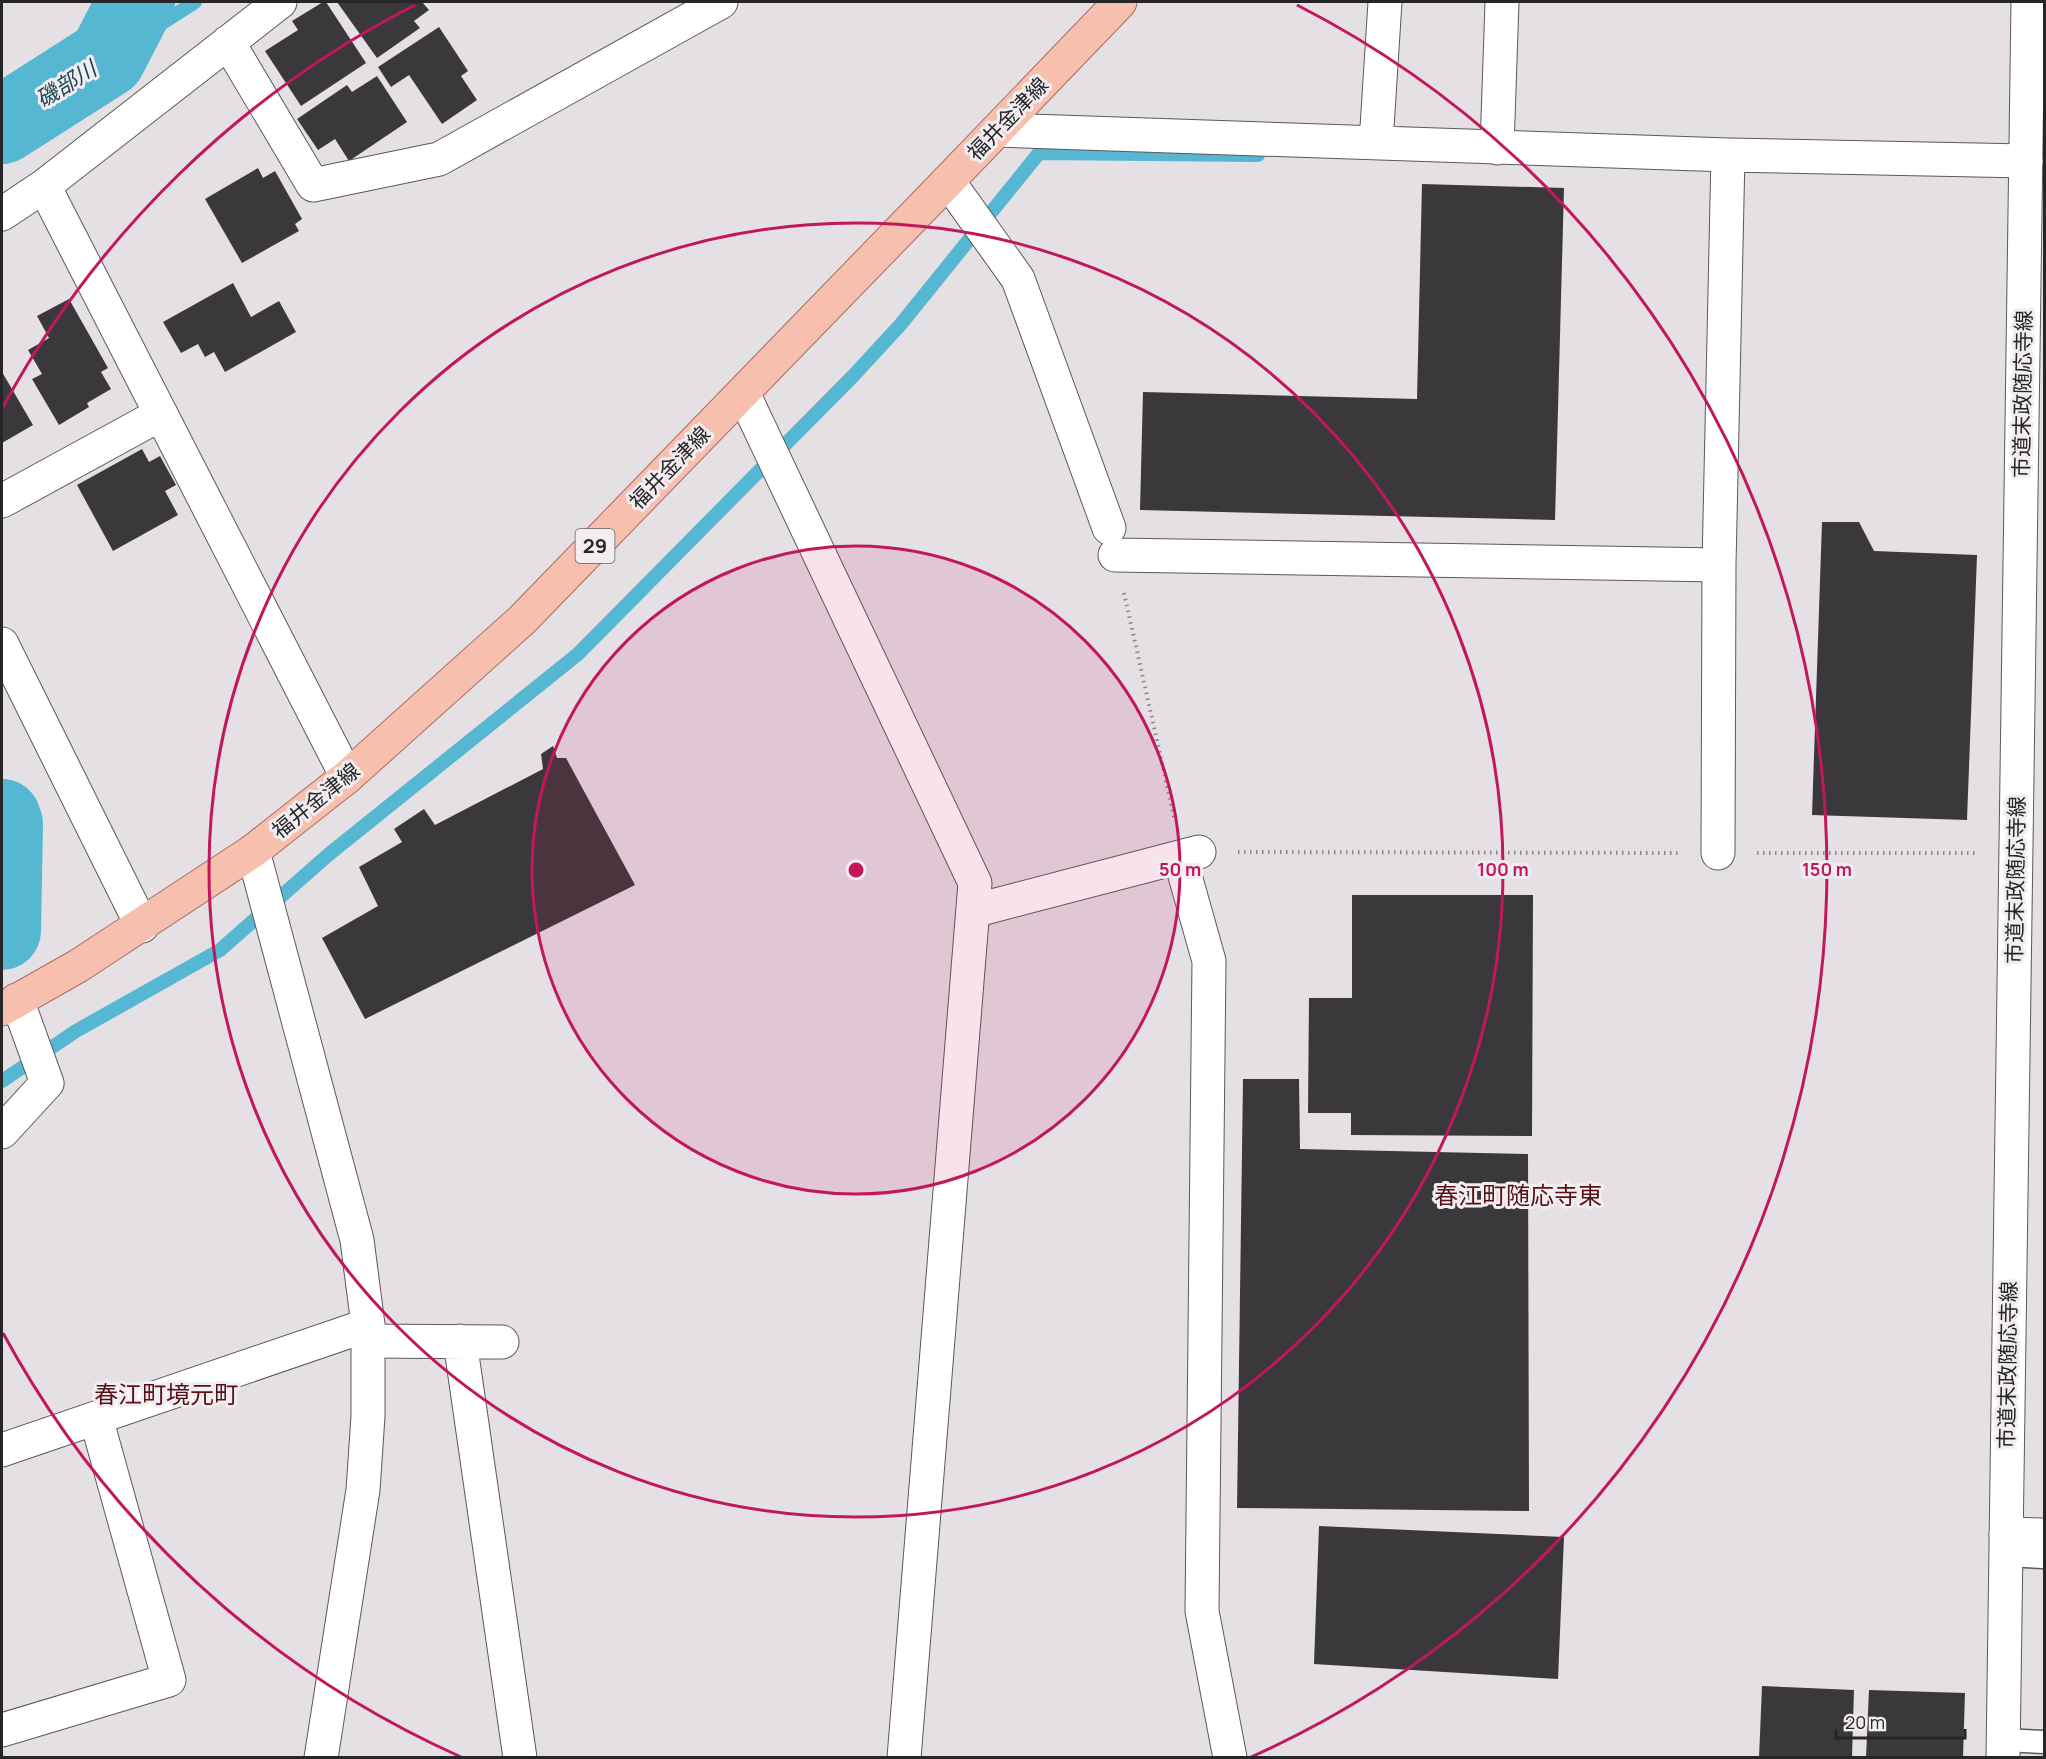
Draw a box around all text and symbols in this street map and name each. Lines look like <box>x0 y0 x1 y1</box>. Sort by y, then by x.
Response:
water label: 磯部川 <box>30 53 104 114</box>
street label: 福井金津線 <box>961 71 1054 166</box>
street label: 市道末政随応寺線 <box>2007 310 2037 478</box>
street label: 福井金津線 <box>623 420 716 515</box>
road number: 29 <box>576 529 614 563</box>
street label: 福井金津線 <box>266 756 365 844</box>
street label: 市道末政随応寺線 <box>2000 796 2030 964</box>
text: 50 m <box>1159 857 1201 881</box>
text: 100 m <box>1477 857 1529 881</box>
text: 150 m <box>1802 857 1852 881</box>
centre of rings <box>846 860 866 880</box>
district label: 春江町随応寺東 <box>1434 1178 1602 1211</box>
street label: 市道末政随応寺線 <box>1992 1281 2022 1449</box>
district label: 春江町境元町 <box>94 1377 238 1410</box>
scale bar <box>1836 1702 1965 1740</box>
text: 20 m <box>1845 1710 1885 1734</box>

